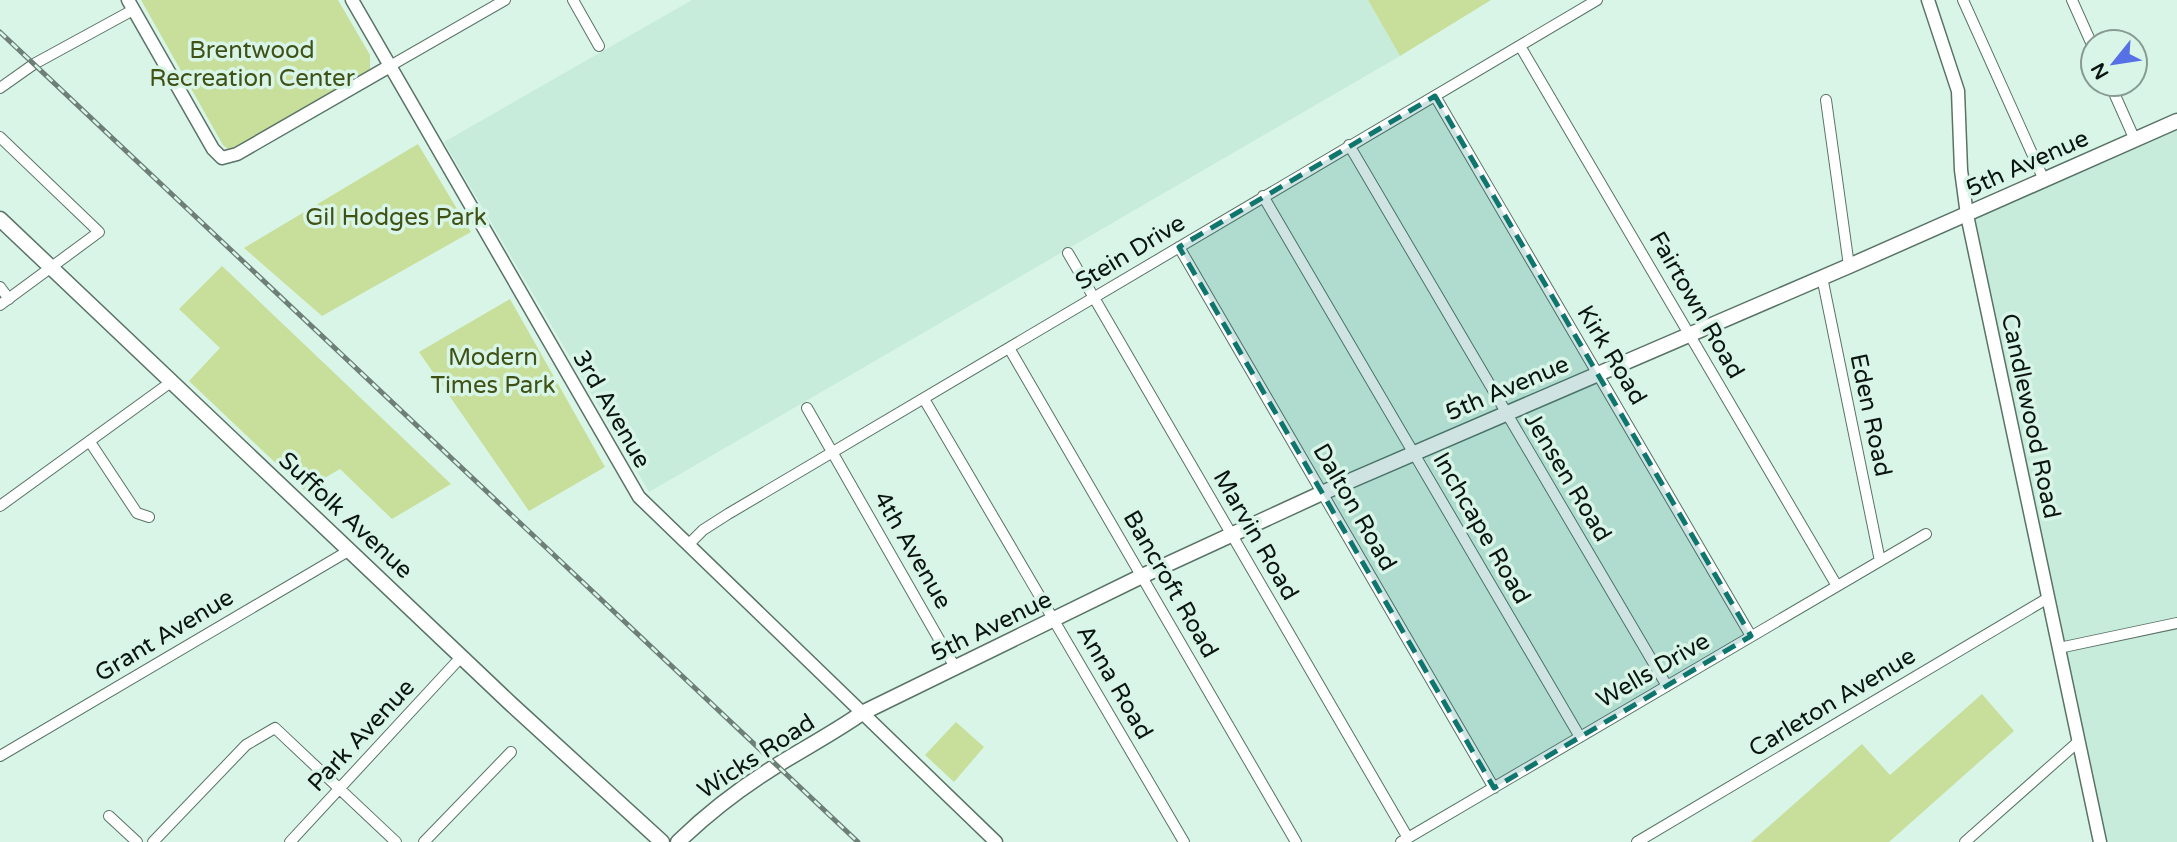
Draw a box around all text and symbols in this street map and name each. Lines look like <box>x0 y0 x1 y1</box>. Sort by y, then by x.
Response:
north arrow <box>2079 28 2149 98</box>
park label: Brentwood Recreation Center <box>149 36 356 93</box>
text: N <box>2087 59 2113 83</box>
street label: 5th Avenue <box>1961 124 2093 203</box>
park label: Gil Hodges Park <box>305 203 487 232</box>
street label: Stein Drive <box>1070 208 1190 296</box>
street label: Fairtown Road <box>1643 227 1750 384</box>
street label: Kirk Road <box>1571 300 1653 410</box>
street label: Candlewood Road <box>1995 311 2066 521</box>
park label: Modern Times Park <box>431 343 556 400</box>
street label: 3rd Avenue <box>566 345 657 473</box>
street label: 5th Avenue <box>1441 350 1573 427</box>
street label: Eden Road <box>1843 351 1898 479</box>
street label: Jensen Road <box>1518 407 1618 547</box>
street label: Dalton Road <box>1307 439 1403 576</box>
street label: Suffolk Avenue <box>273 446 419 585</box>
street label: Inchcape Road <box>1426 447 1537 609</box>
street label: Marvin Road <box>1207 465 1305 606</box>
street label: 4th Avenue <box>867 486 958 614</box>
street label: Bancroft Road <box>1117 505 1224 663</box>
street label: Grant Avenue <box>90 583 239 688</box>
street label: 5th Avenue <box>926 585 1056 668</box>
street label: Anna Road <box>1070 620 1159 745</box>
street label: Wells Drive <box>1592 626 1715 714</box>
street label: Carleton Avenue <box>1744 641 1921 764</box>
street label: Park Avenue <box>302 673 421 798</box>
street label: Wicks Road <box>692 708 820 805</box>

